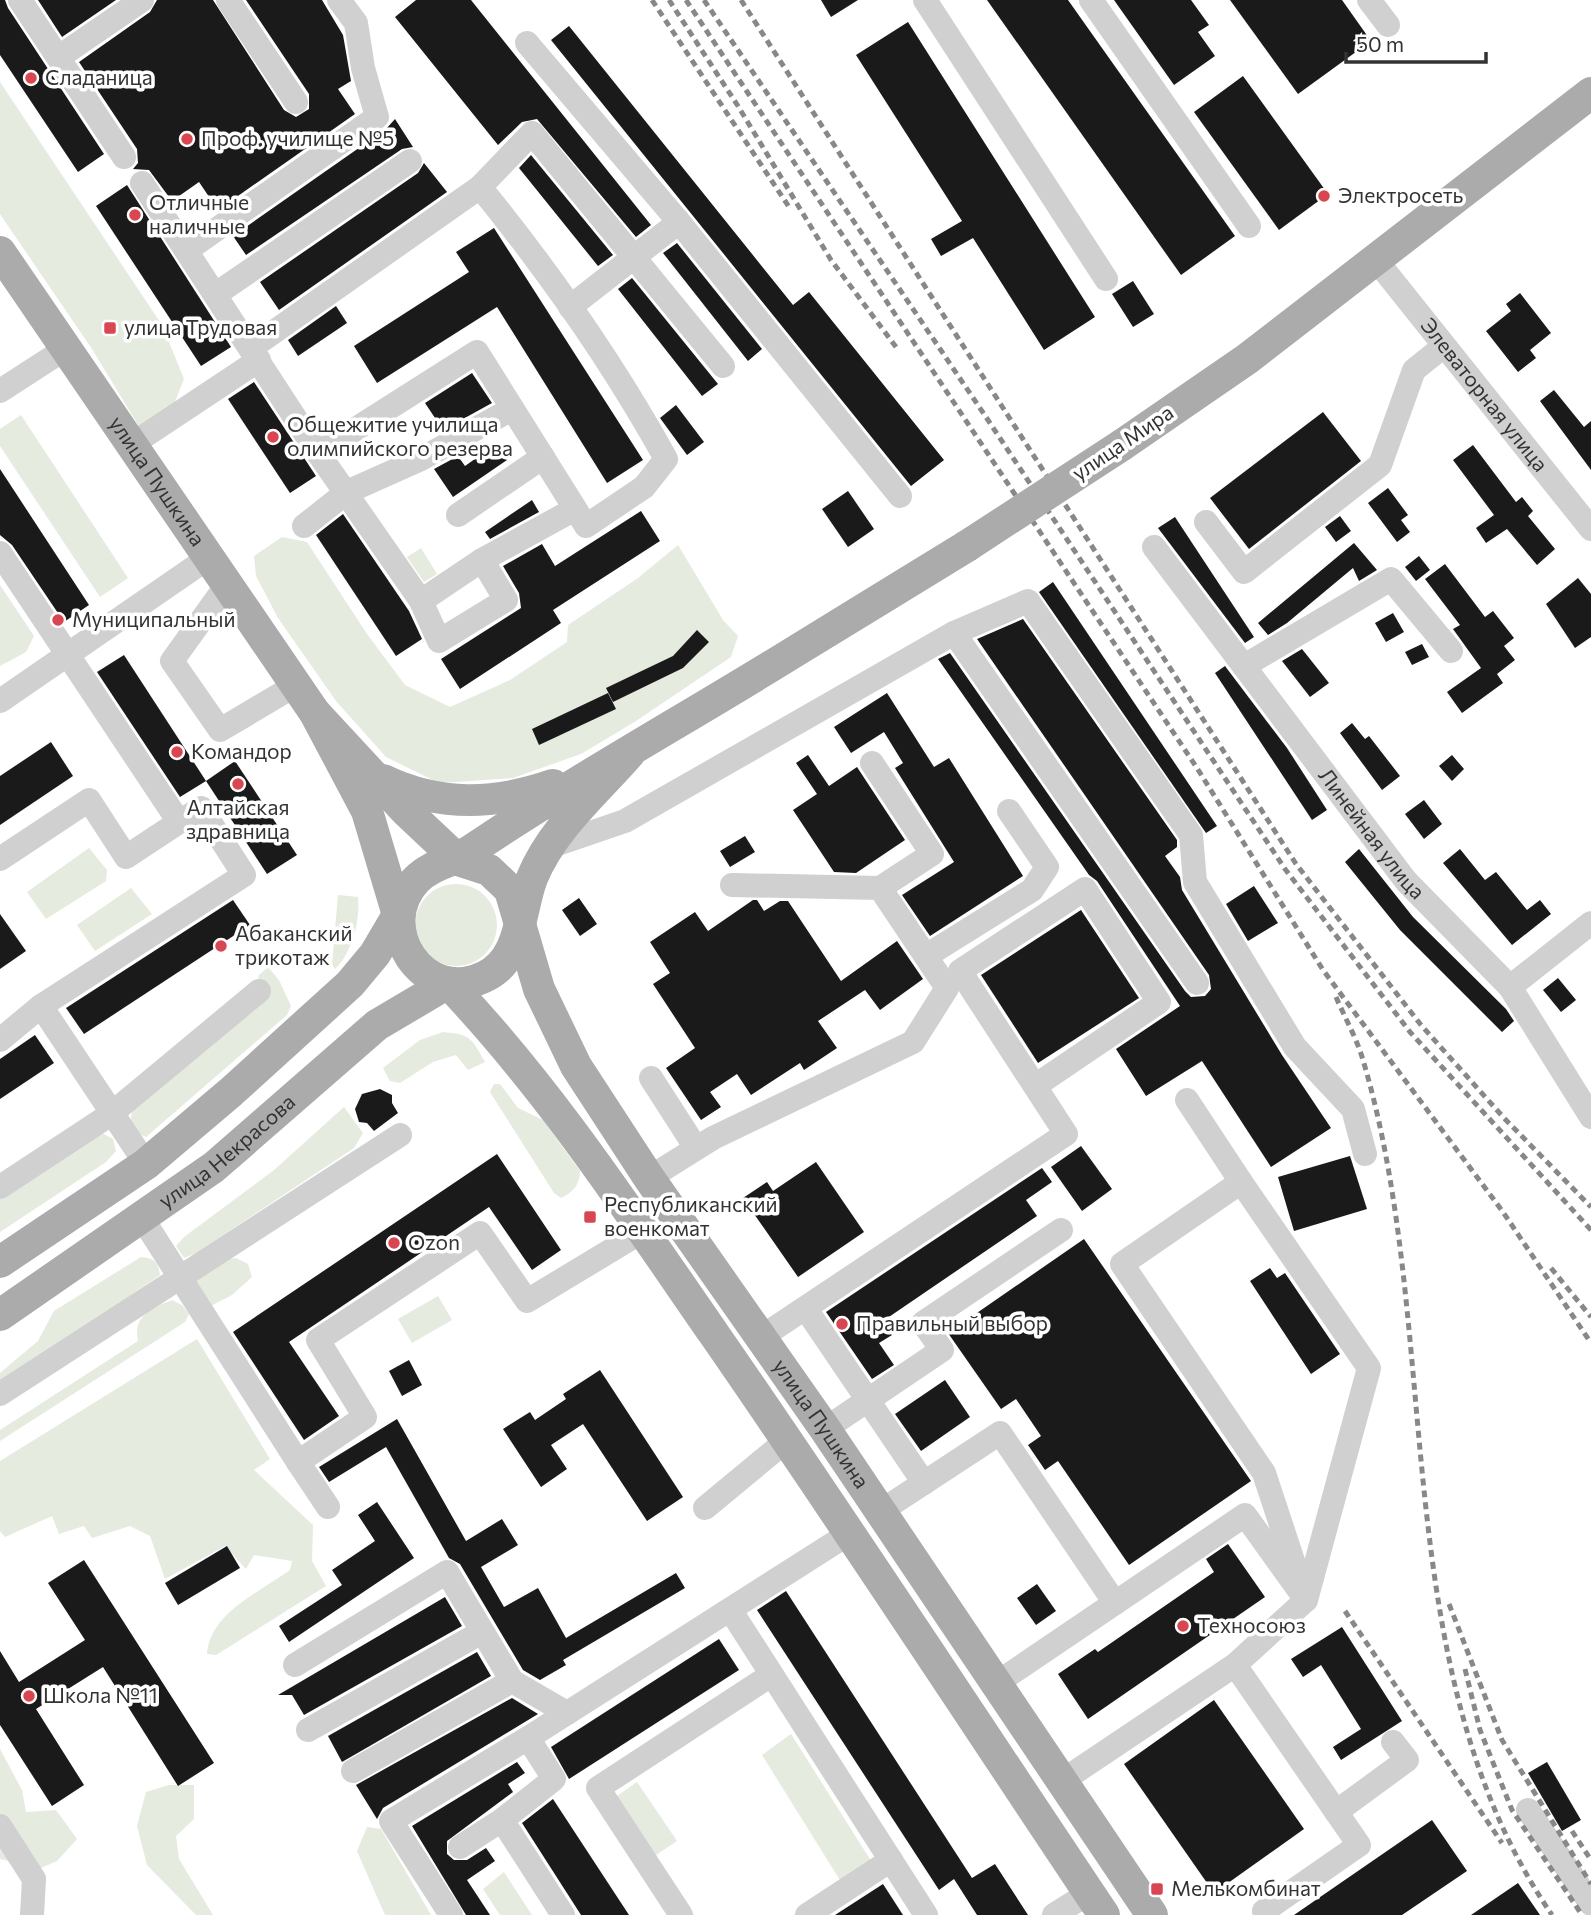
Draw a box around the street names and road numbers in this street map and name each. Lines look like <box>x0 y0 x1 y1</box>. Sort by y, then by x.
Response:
street label: Элеваторная улица <box>1416 312 1554 476</box>
street label: улица Мира <box>1067 399 1178 485</box>
street label: улица Пушкина <box>105 411 211 550</box>
street label: Линейная улица <box>1314 763 1431 904</box>
street label: улица Некрасова <box>153 1088 299 1212</box>
street label: улица Пушкина <box>769 1353 875 1493</box>

